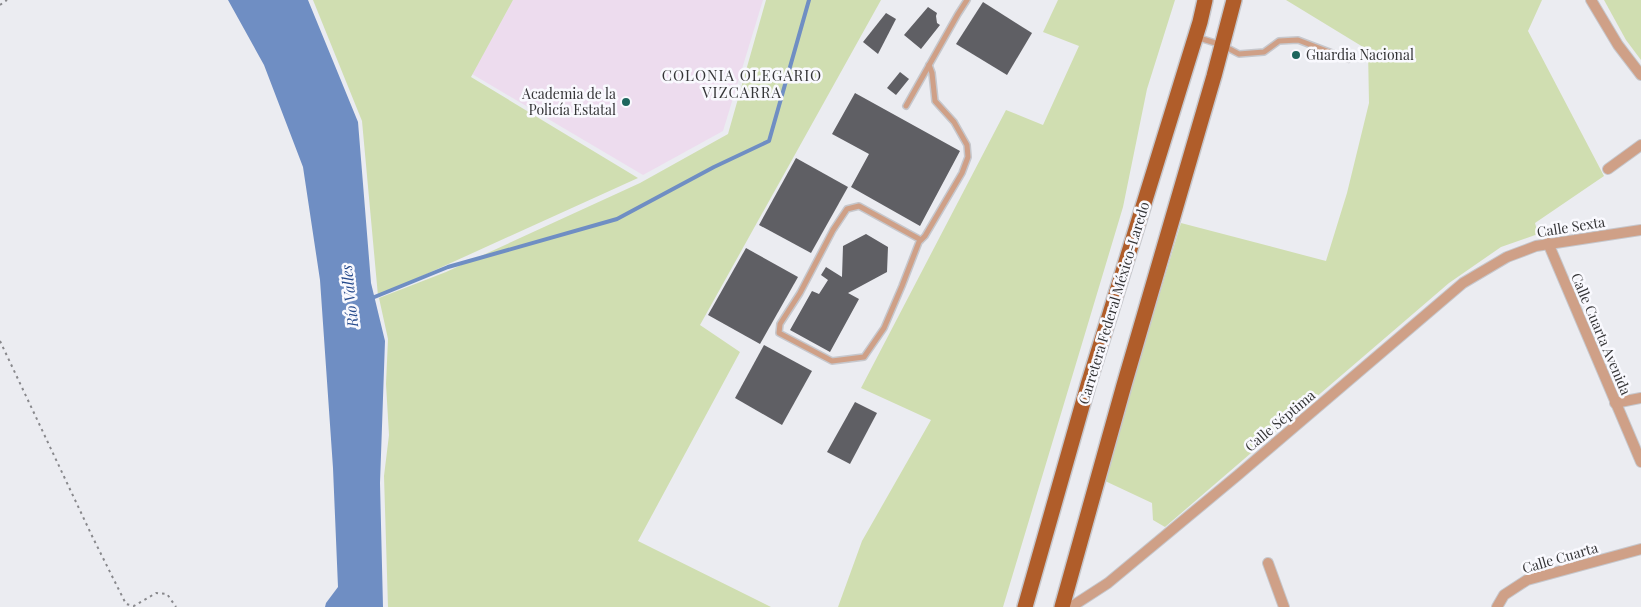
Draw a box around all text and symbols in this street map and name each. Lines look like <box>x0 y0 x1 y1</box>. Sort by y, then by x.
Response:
place label: Guardia Nacional <box>1306 45 1414 64</box>
marker: Guardia Nacional <box>1290 49 1302 61</box>
district label: COLONIA OLEGARIO VIZCARRA <box>662 65 822 102</box>
place label: Academia de la Policía Estatal <box>521 84 616 119</box>
marker: Academia de la Policía Estatal <box>620 96 632 108</box>
street label: Carretera Federal México-Laredo <box>1074 199 1154 406</box>
street label: Calle Sexta <box>1536 212 1606 241</box>
water label: Río Valles <box>336 264 362 329</box>
street label: Calle Cuarta Avenida <box>1567 270 1636 398</box>
street label: Calle Séptima <box>1241 386 1319 456</box>
street label: Calle Cuarta <box>1520 538 1600 577</box>

